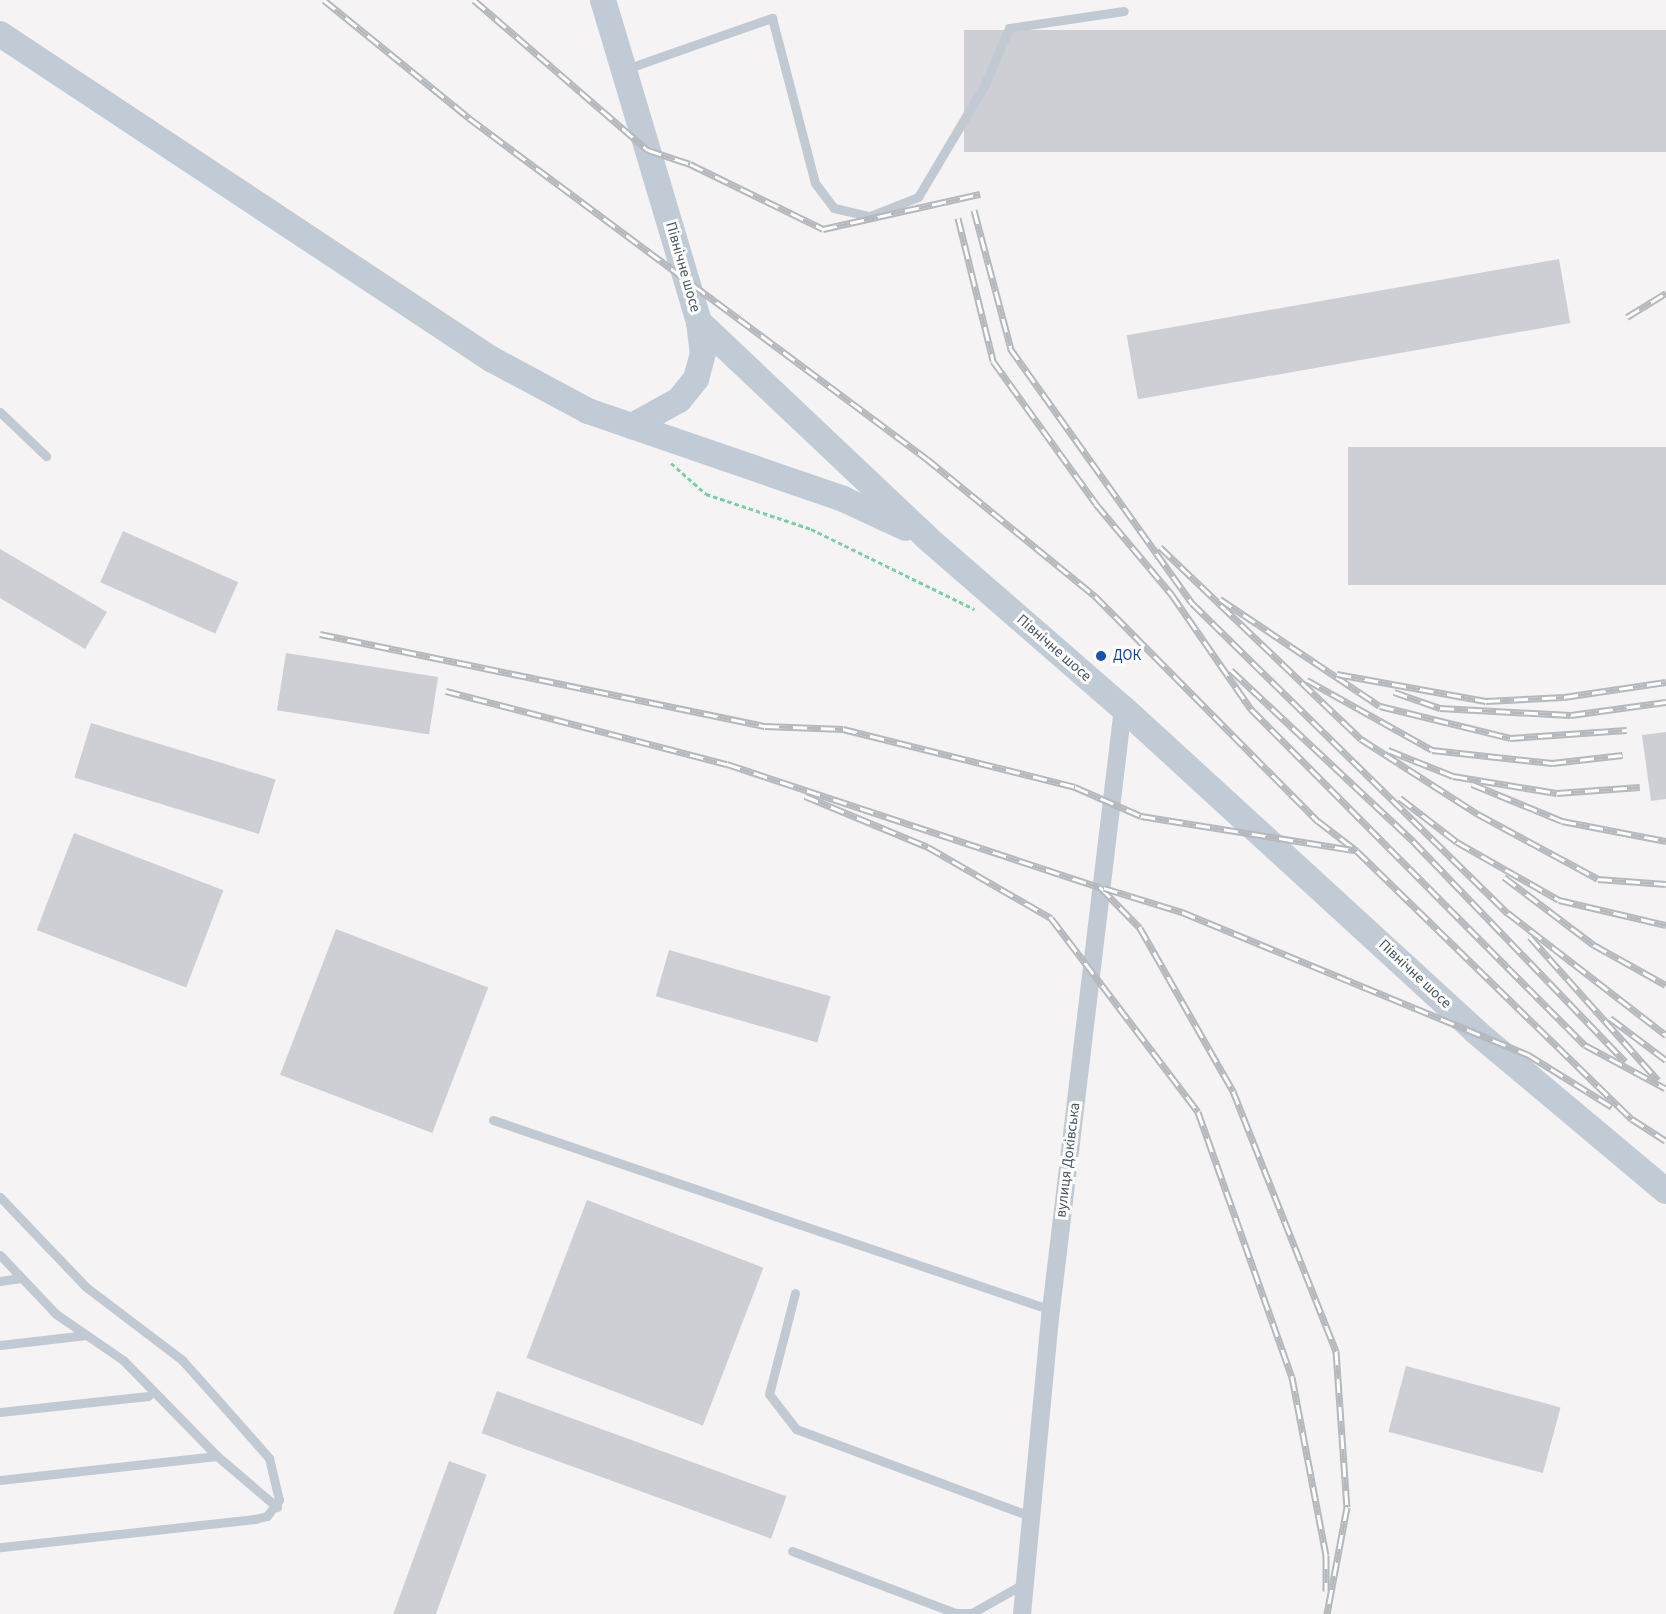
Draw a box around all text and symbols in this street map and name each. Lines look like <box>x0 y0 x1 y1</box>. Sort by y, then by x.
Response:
street label: Північне шосе <box>662 220 704 314</box>
street label: Північне шосе <box>1013 611 1095 685</box>
place label: ДОК <box>1113 647 1141 665</box>
marker: ДОК <box>1094 649 1108 663</box>
street label: Північне шосе <box>1375 936 1455 1012</box>
street label: вулиця Доківська <box>1052 1102 1084 1218</box>

